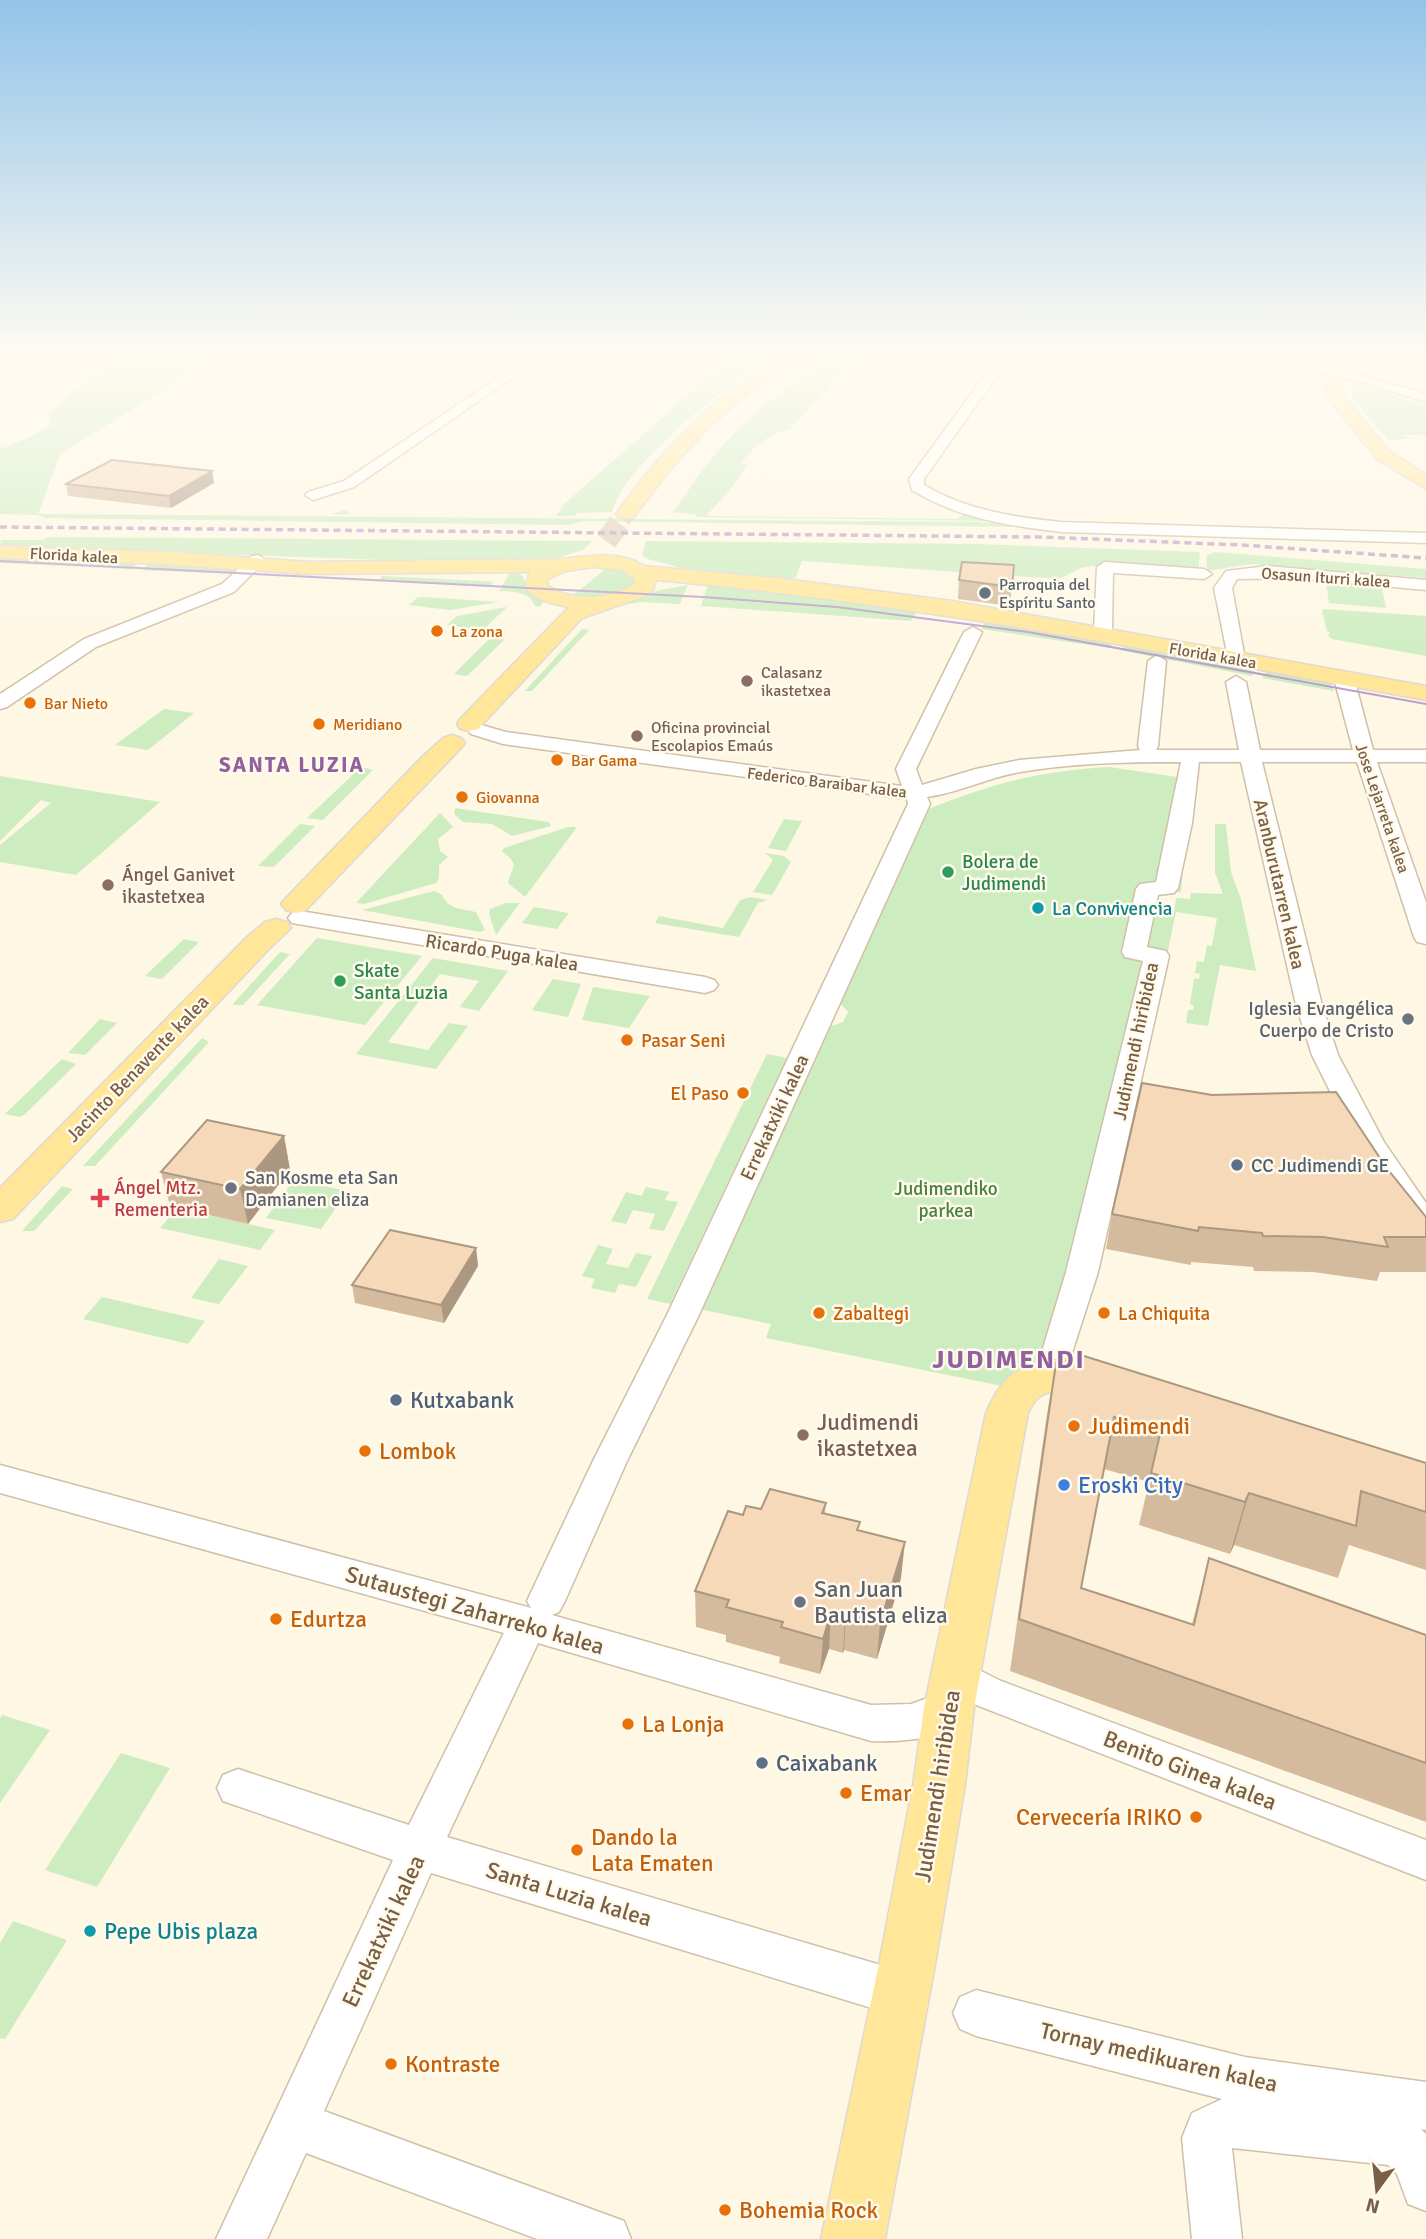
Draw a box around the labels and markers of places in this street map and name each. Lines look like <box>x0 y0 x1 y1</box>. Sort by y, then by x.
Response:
place label: Parroquia del Espíritu Santo <box>999 575 1096 613</box>
marker: Parroquia del Espíritu Santo <box>977 585 993 601</box>
place label: La zona <box>451 622 503 642</box>
marker: La zona <box>429 623 445 639</box>
place label: Calasanz ikastetxea <box>761 663 831 701</box>
marker: Calasanz ikastetxea <box>739 673 755 689</box>
place label: Bar Nieto <box>44 694 108 714</box>
marker: Bar Nieto <box>22 695 38 711</box>
place label: Meridiano <box>333 715 402 735</box>
marker: Meridiano <box>311 716 327 732</box>
place label: Oficina provincial Escolapios Emaús <box>651 718 773 756</box>
marker: Oficina provincial Escolapios Emaús <box>629 728 645 744</box>
place label: Bar Gama <box>571 751 637 771</box>
marker: Bar Gama <box>549 752 565 768</box>
place label: Giovanna <box>476 788 540 808</box>
marker: Giovanna <box>454 789 470 805</box>
place label: Bolera de Judimendi <box>962 850 1046 896</box>
place label: Ángel Ganivet ikastetxea <box>122 863 235 909</box>
marker: Bolera de Judimendi <box>940 864 956 880</box>
marker: Ángel Ganivet ikastetxea <box>100 877 116 893</box>
place label: La Convivencia <box>1052 897 1172 921</box>
marker: La Convivencia <box>1030 900 1046 916</box>
place label: Skate Santa Luzia <box>354 959 448 1005</box>
marker: Skate Santa Luzia <box>332 973 348 989</box>
place label: Iglesia Evangélica Cuerpo de Cristo <box>1248 997 1394 1043</box>
marker: Iglesia Evangélica Cuerpo de Cristo <box>1400 1011 1416 1027</box>
place label: Pasar Seni <box>641 1029 726 1053</box>
marker: Pasar Seni <box>619 1032 635 1048</box>
place label: El Paso <box>670 1082 729 1106</box>
marker: El Paso <box>735 1085 751 1101</box>
place label: CC Judimendi GE <box>1251 1154 1389 1178</box>
marker: CC Judimendi GE <box>1229 1157 1245 1173</box>
place label: San Kosme eta San Damianen eliza <box>245 1166 398 1212</box>
place label: Ángel Mtz. Rementeria <box>114 1176 208 1222</box>
marker: San Kosme eta San Damianen eliza <box>223 1180 239 1196</box>
marker: Ángel Mtz. Rementeria <box>92 1190 108 1206</box>
place label: Zabaltegi <box>833 1302 909 1326</box>
place label: La Chiquita <box>1118 1302 1210 1326</box>
marker: Zabaltegi <box>811 1305 827 1321</box>
marker: La Chiquita <box>1096 1305 1112 1321</box>
place label: Kutxabank <box>410 1386 515 1415</box>
marker: Kutxabank <box>388 1392 404 1408</box>
place label: Judimendi ikastetxea <box>817 1408 919 1463</box>
place label: Judimendi <box>1088 1412 1190 1441</box>
marker: Judimendi <box>1066 1418 1082 1434</box>
marker: Judimendi ikastetxea <box>795 1427 811 1443</box>
place label: Lombok <box>379 1437 457 1466</box>
marker: Lombok <box>357 1443 373 1459</box>
place label: Eroski City <box>1078 1471 1183 1500</box>
marker: Eroski City <box>1056 1477 1072 1493</box>
place label: San Juan Bautista eliza <box>814 1575 948 1630</box>
marker: San Juan Bautista eliza <box>792 1594 808 1610</box>
place label: Edurtza <box>290 1605 367 1634</box>
marker: Edurtza <box>268 1611 284 1627</box>
place label: La Lonja <box>642 1710 724 1739</box>
marker: La Lonja <box>620 1716 636 1732</box>
place label: Caixabank <box>776 1749 878 1778</box>
marker: Caixabank <box>754 1755 770 1771</box>
place label: Emar <box>860 1779 912 1808</box>
marker: Emar <box>838 1785 854 1801</box>
place label: Cervecería IRIKO <box>1016 1803 1182 1832</box>
marker: Cervecería IRIKO <box>1188 1809 1204 1825</box>
place label: Dando la Lata Ematen <box>591 1823 714 1878</box>
marker: Dando la Lata Ematen <box>569 1842 585 1858</box>
place label: Pepe Ubis plaza <box>104 1917 258 1946</box>
marker: Pepe Ubis plaza <box>82 1923 98 1939</box>
place label: Kontraste <box>405 2050 500 2079</box>
marker: Kontraste <box>383 2056 399 2072</box>
place label: Bohemia Rock <box>739 2196 879 2225</box>
marker: Bohemia Rock <box>717 2202 733 2218</box>

